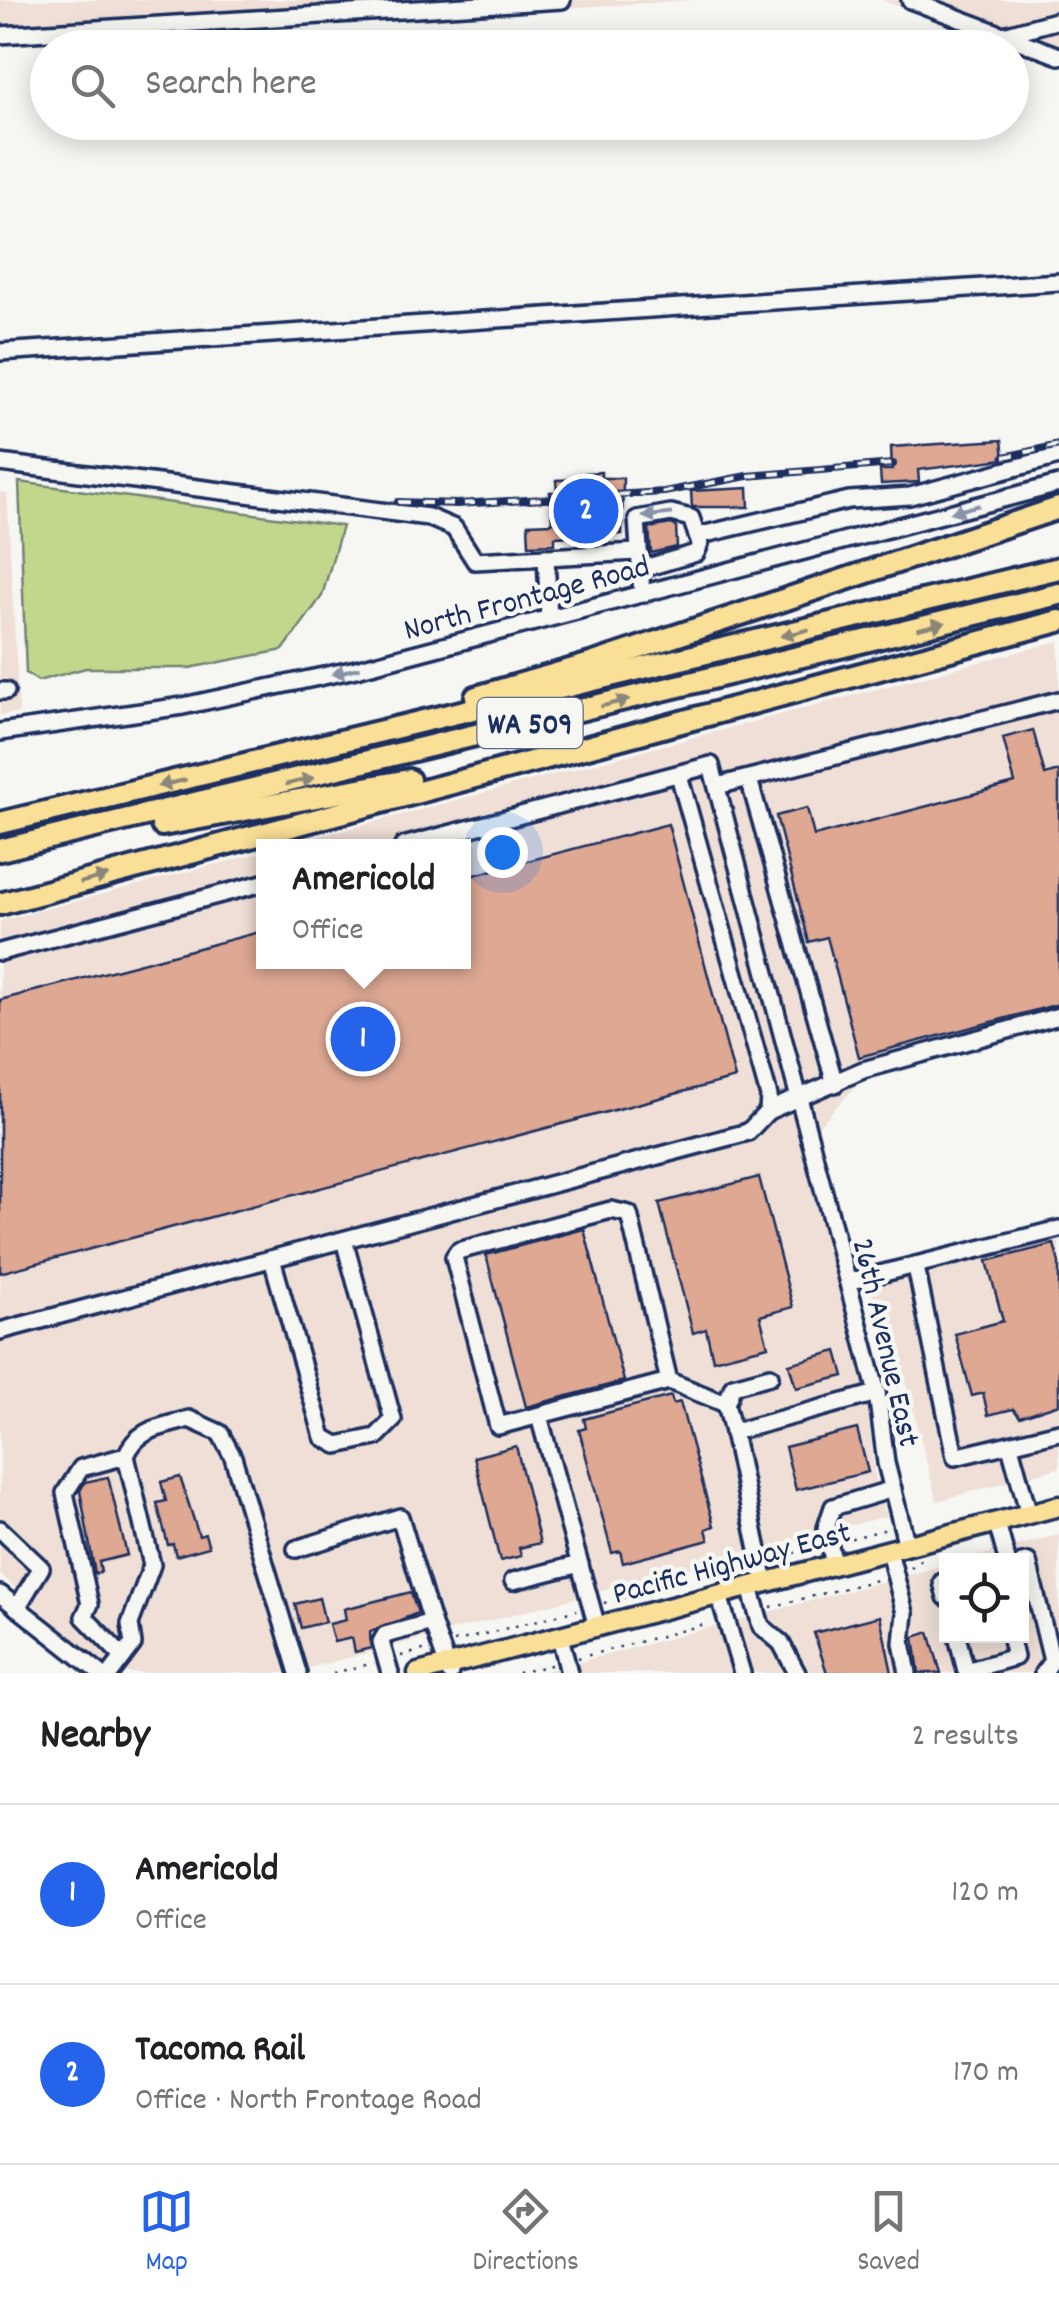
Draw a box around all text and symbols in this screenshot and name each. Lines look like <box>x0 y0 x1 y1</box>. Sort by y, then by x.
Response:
search box <box>30 30 1029 140</box>
icon: search <box>65 58 120 113</box>
text: Search here <box>145 58 317 113</box>
pin: 2 <box>554 474 618 548</box>
one-way arrow <box>949 501 980 517</box>
one-way arrow <box>641 507 672 523</box>
street label: North Frontage Road <box>399 546 655 656</box>
one-way arrow <box>916 617 947 633</box>
one-way arrow <box>779 626 810 641</box>
one-way arrow <box>330 664 361 679</box>
one-way arrow <box>600 695 631 710</box>
road number: WA 509 <box>478 698 582 748</box>
one-way arrow <box>285 772 316 788</box>
one-way arrow <box>156 776 187 791</box>
your location <box>477 827 528 878</box>
popup <box>256 839 471 969</box>
text: Americold <box>292 854 435 909</box>
one-way arrow <box>79 870 110 886</box>
text: Office <box>292 909 364 955</box>
pin: 1 <box>330 1002 396 1076</box>
street label: 26th Avenue East <box>837 1234 930 1452</box>
street label: Pacific Highway East <box>608 1512 857 1620</box>
map controls <box>939 1553 1029 1643</box>
button: locate <box>939 1553 1029 1643</box>
text: Nearby <box>40 1708 150 1768</box>
text: 2 results <box>912 1715 1019 1761</box>
text: Americold <box>135 1844 279 1899</box>
text: 1 <box>69 1871 76 1917</box>
text: 120 m <box>951 1871 1019 1917</box>
text: Office <box>135 1899 207 1945</box>
text: Tacoma Rail <box>135 2024 305 2079</box>
text: 2 <box>66 2051 79 2097</box>
text: 170 m <box>953 2051 1019 2097</box>
text: Office · North Frontage Road <box>135 2079 482 2125</box>
tab: Map <box>139 2184 194 2284</box>
tab: Directions <box>473 2184 579 2284</box>
tab: Saved <box>857 2184 920 2284</box>

